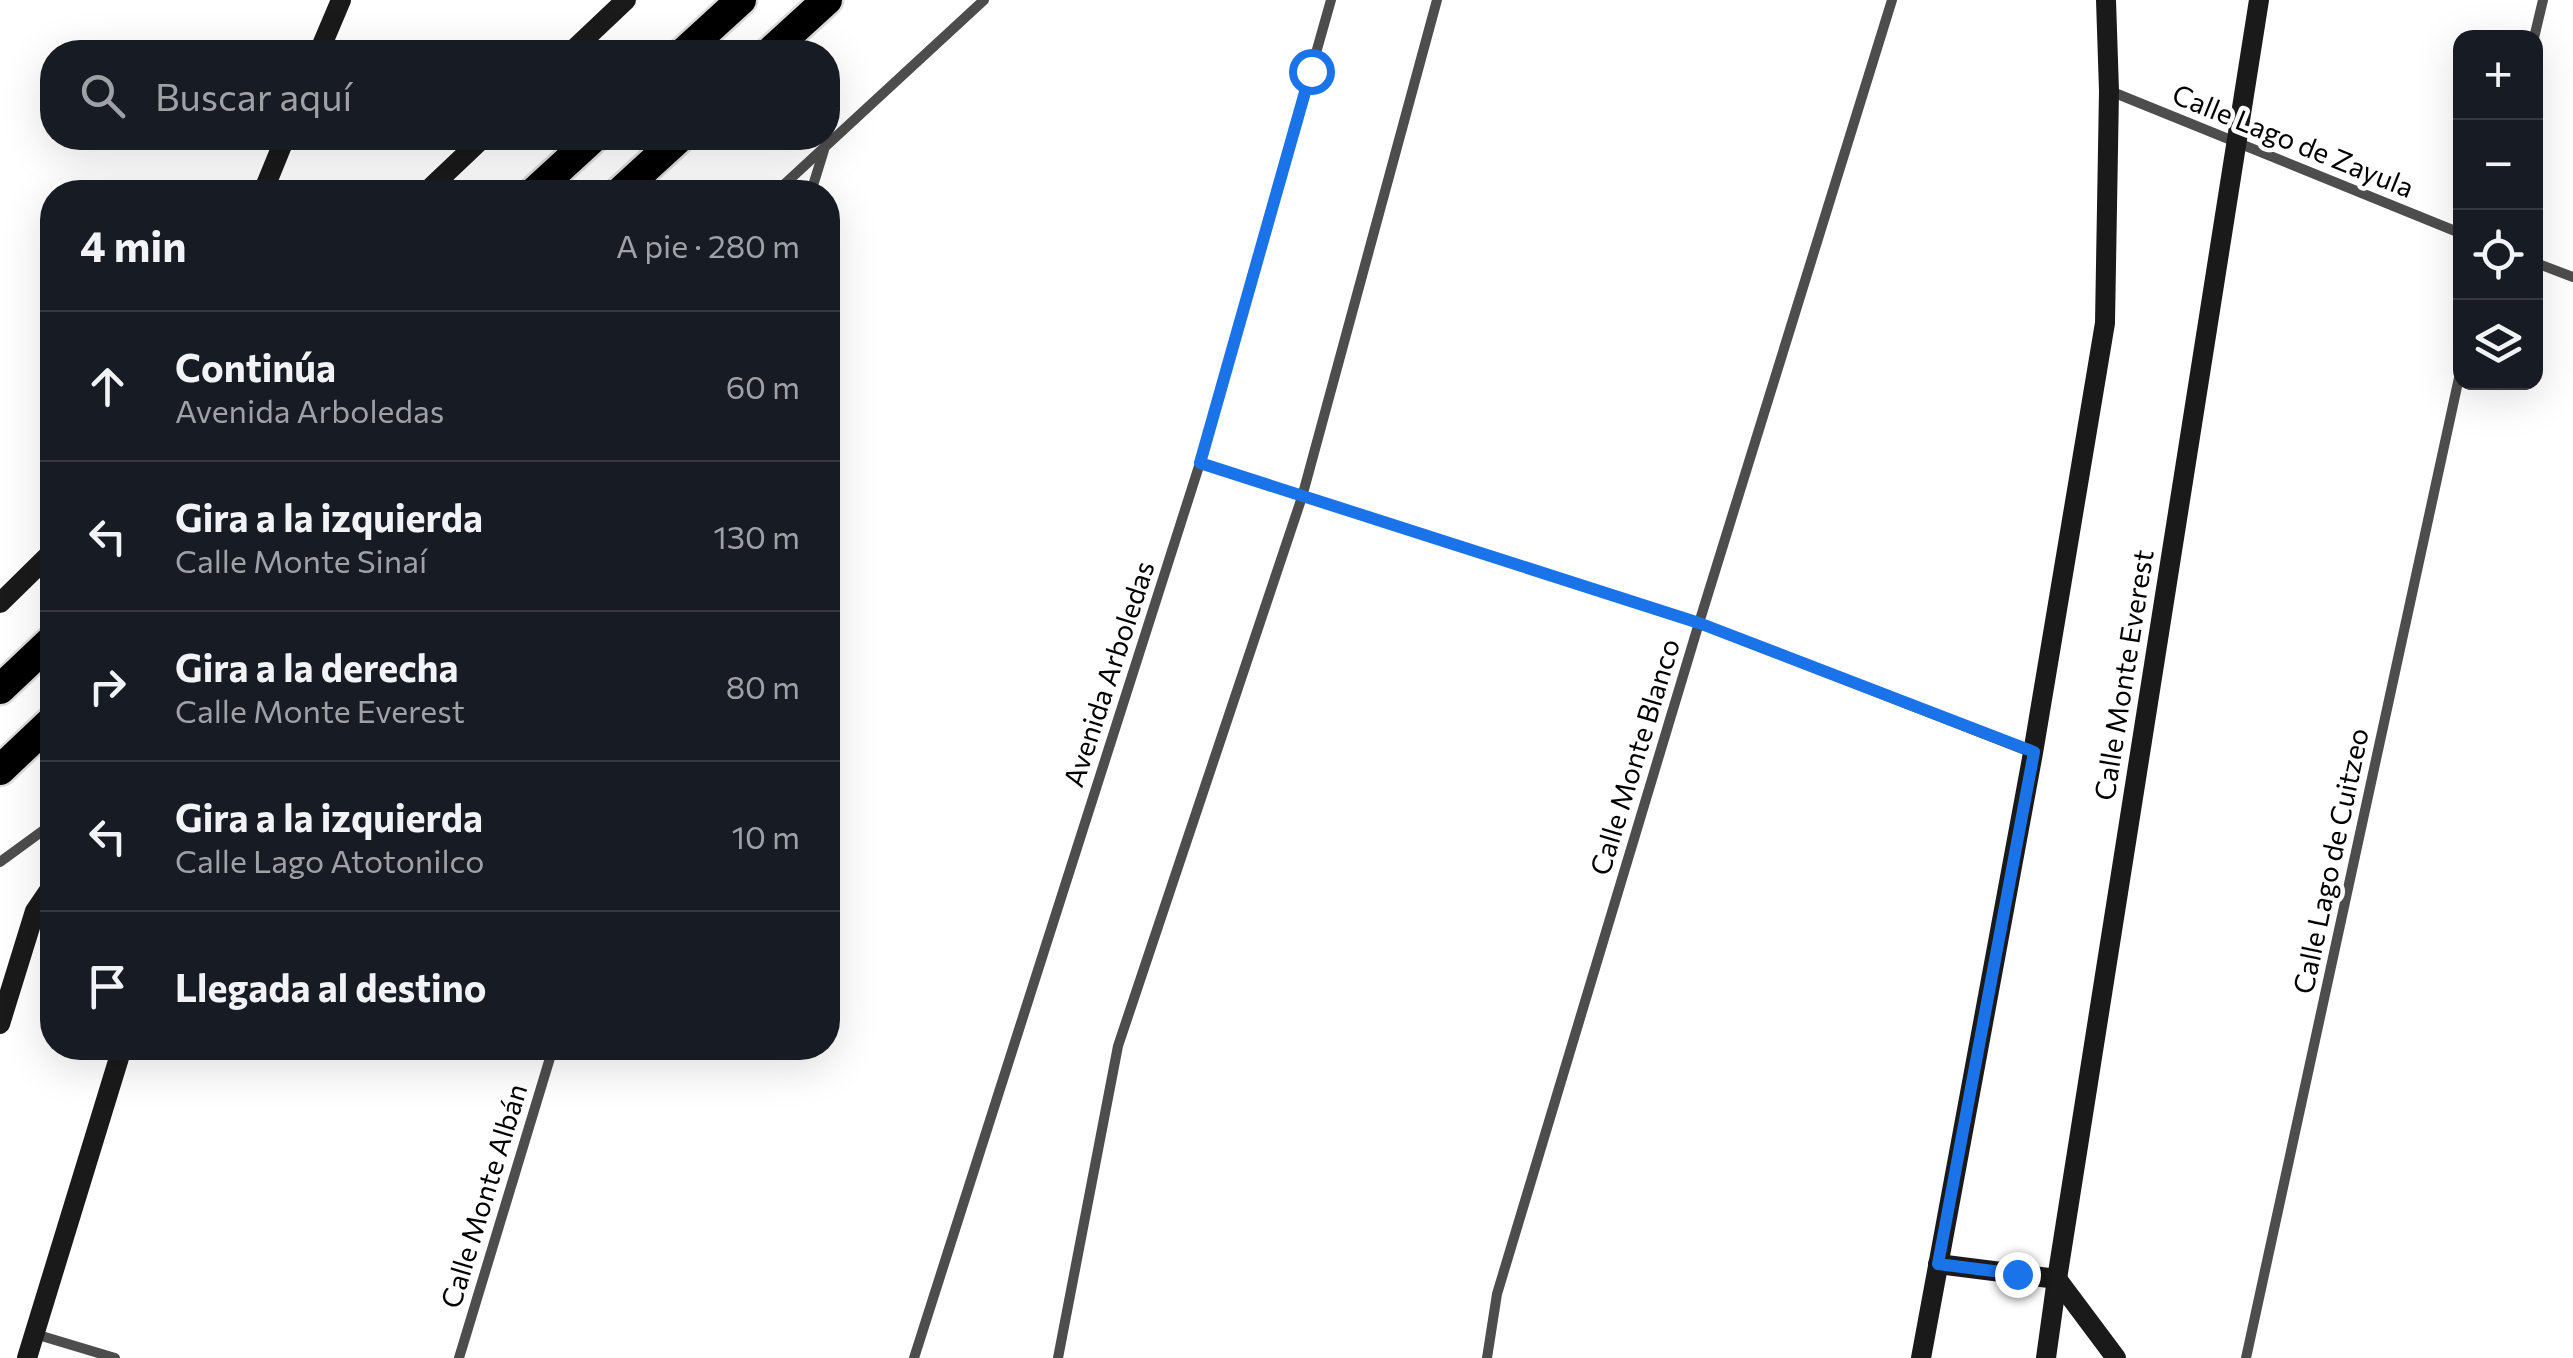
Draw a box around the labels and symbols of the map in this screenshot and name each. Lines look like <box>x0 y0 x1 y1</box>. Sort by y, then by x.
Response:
route start <box>1289 49 1335 95</box>
street label: Calle Lago de Zayula <box>2168 76 2419 204</box>
street label: Calle Monte Everest <box>2086 547 2160 803</box>
street label: Avenida Arboledas <box>1055 556 1161 791</box>
street label: Calle Monte Blanco <box>1582 634 1686 879</box>
street label: Calle Lago de Cuitzeo <box>2285 725 2375 997</box>
street label: Calle Monte Albán <box>433 1079 533 1312</box>
route end <box>1995 1252 2041 1298</box>

